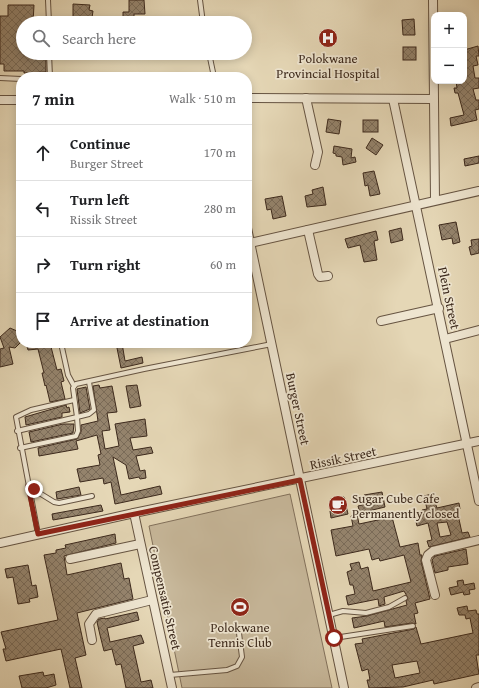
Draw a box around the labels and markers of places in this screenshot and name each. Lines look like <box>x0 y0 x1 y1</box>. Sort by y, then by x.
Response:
hospital icon: Polokwane Provincial Hospital <box>317 27 339 49</box>
place label: Polokwane Provincial Hospital <box>276 49 380 83</box>
place label: Sugar Cube Cafe Permanently closed <box>352 489 460 523</box>
cafe icon: Sugar Cube Cafe Permanently closed <box>327 494 349 516</box>
sports icon: Polokwane Tennis Club <box>229 596 251 618</box>
place label: Polokwane Tennis Club <box>208 618 272 652</box>

